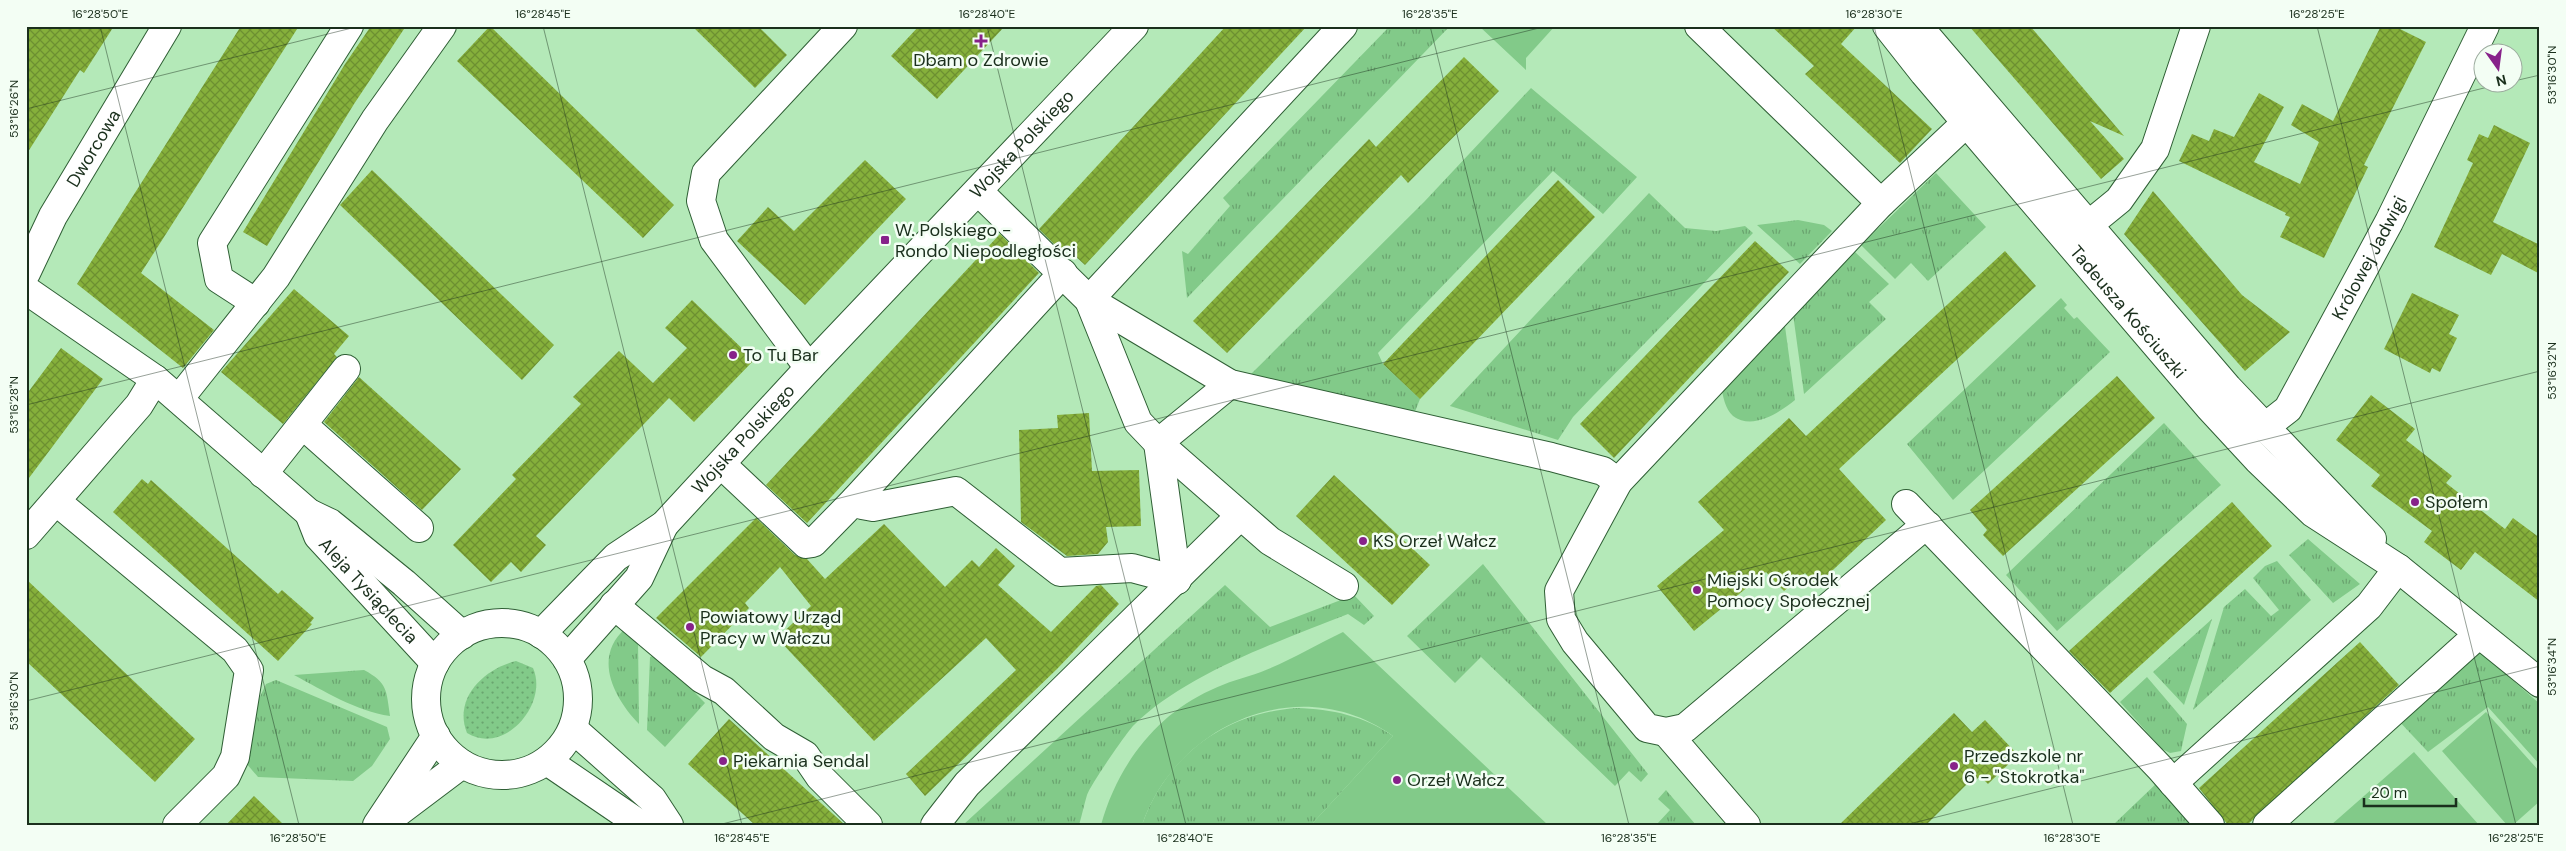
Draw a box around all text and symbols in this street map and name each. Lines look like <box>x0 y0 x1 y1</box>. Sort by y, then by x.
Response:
text: 16°28'50"E <box>72 6 129 22</box>
text: 16°28'45"E <box>515 6 571 22</box>
text: 16°28'40"E <box>959 6 1015 22</box>
text: 16°28'35"E <box>1402 6 1458 22</box>
text: 16°28'30"E <box>1846 6 1903 22</box>
text: 16°28'25"E <box>2289 6 2345 22</box>
marker: Dbam o Zdrowie <box>975 35 987 47</box>
north arrow <box>2474 42 2524 92</box>
text: 53°16'30"N <box>2544 46 2560 104</box>
place label: Dbam o Zdrowie <box>913 48 1049 72</box>
text: N <box>2494 71 2508 91</box>
text: 53°16'26"N <box>6 80 22 138</box>
street label: Wojska Polskiego <box>964 84 1079 204</box>
street label: Dworcowa <box>61 105 126 192</box>
street label: Królowej Jadwigi <box>2326 192 2412 324</box>
place label: W. Polskiego - Rondo Niepodległości <box>895 218 1076 263</box>
marker: W. Polskiego - Rondo Niepodległości <box>879 234 891 246</box>
street label: Tadeusza Kościuszki <box>2064 240 2191 384</box>
text: 53°16'32"N <box>2544 342 2560 400</box>
place label: To Tu Bar <box>743 343 819 367</box>
marker: To Tu Bar <box>727 349 739 361</box>
text: 53°16'28"N <box>6 376 22 434</box>
street label: Wojska Polskiego <box>686 379 800 499</box>
place label: Społem <box>2425 490 2488 514</box>
marker: Społem <box>2409 496 2421 508</box>
place label: KS Orzeł Wałcz <box>1373 529 1497 553</box>
street label: Aleja Tysiąclecia <box>313 532 423 649</box>
marker: KS Orzeł Wałcz <box>1357 535 1369 547</box>
place label: Miejski Ośrodek Pomocy Społecznej <box>1707 568 1870 613</box>
marker: Miejski Ośrodek Pomocy Społecznej <box>1691 584 1703 596</box>
place label: Powiatowy Urząd Pracy w Wałczu <box>700 605 841 650</box>
marker: Powiatowy Urząd Pracy w Wałczu <box>684 621 696 633</box>
text: 53°16'34"N <box>2544 638 2560 696</box>
text: 53°16'30"N <box>6 672 22 730</box>
place label: Przedszkole nr 6 - "Stokrotka" <box>1964 744 2085 789</box>
place label: Piekarnia Sendal <box>733 749 869 773</box>
marker: Piekarnia Sendal <box>717 755 729 767</box>
marker: Przedszkole nr 6 - "Stokrotka" <box>1948 760 1960 772</box>
place label: Orzeł Wałcz <box>1407 768 1505 792</box>
marker: Orzeł Wałcz <box>1391 774 1403 786</box>
scale bar <box>2364 776 2456 808</box>
text: 20 m <box>2371 783 2407 803</box>
text: 16°28'50"E <box>270 830 327 846</box>
text: 16°28'45"E <box>714 830 770 846</box>
text: 16°28'40"E <box>1157 830 1213 846</box>
text: 16°28'35"E <box>1601 830 1657 846</box>
text: 16°28'30"E <box>2044 830 2101 846</box>
text: 16°28'25"E <box>2488 830 2544 846</box>

